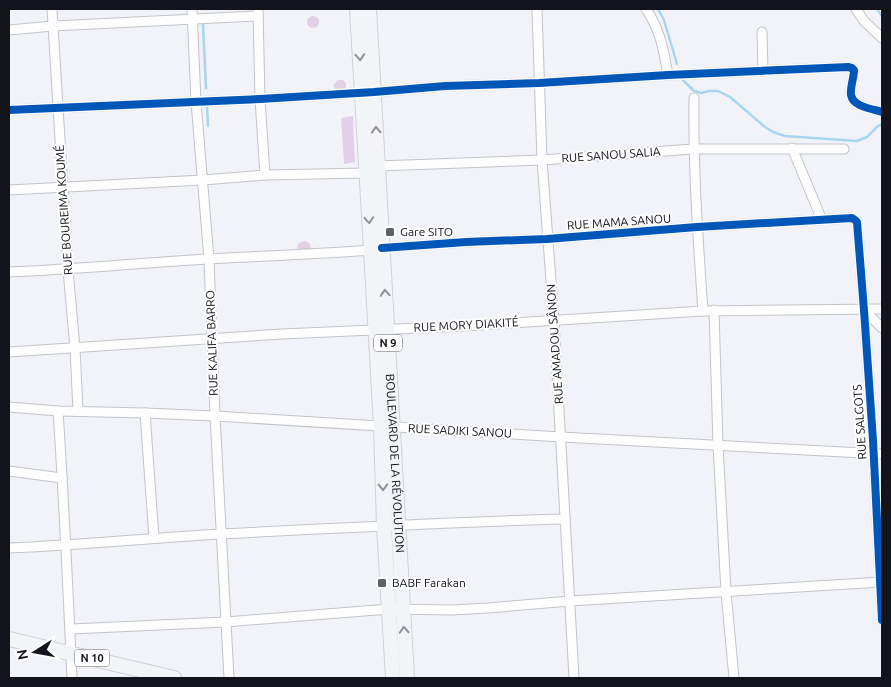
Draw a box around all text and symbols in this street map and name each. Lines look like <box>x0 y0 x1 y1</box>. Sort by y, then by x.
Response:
one-way arrow <box>354 54 365 62</box>
one-way arrow <box>371 126 382 134</box>
street label: RUE BOUREIMA KOUMÉ <box>52 144 75 275</box>
street label: RUE SANOU SALIA <box>561 145 661 164</box>
street label: RUE MAMA SANOU <box>566 211 672 232</box>
one-way arrow <box>364 216 375 224</box>
place label: Gare SITO <box>400 225 453 238</box>
marker: Gare SITO <box>384 226 396 238</box>
street label: RUE AMADOU SÂNON <box>544 284 565 405</box>
one-way arrow <box>380 288 391 296</box>
street label: RUE KALIFA BARRO <box>203 290 220 396</box>
street label: RUE MORY DIAKITÉ <box>413 315 519 334</box>
road number: N 9 <box>374 334 402 352</box>
street label: BOULEVARD DE LA RÉVOLUTION <box>384 373 407 553</box>
street label: RUE SALGOTS <box>850 384 869 460</box>
street label: RUE SADIKI SANOU <box>408 421 512 440</box>
one-way arrow <box>377 483 388 491</box>
place label: BABF Farakan <box>392 576 466 589</box>
marker: BABF Farakan <box>376 577 388 589</box>
one-way arrow <box>399 625 410 633</box>
north arrow <box>10 627 60 677</box>
text: N <box>13 648 31 661</box>
road number: N 10 <box>74 650 110 666</box>

